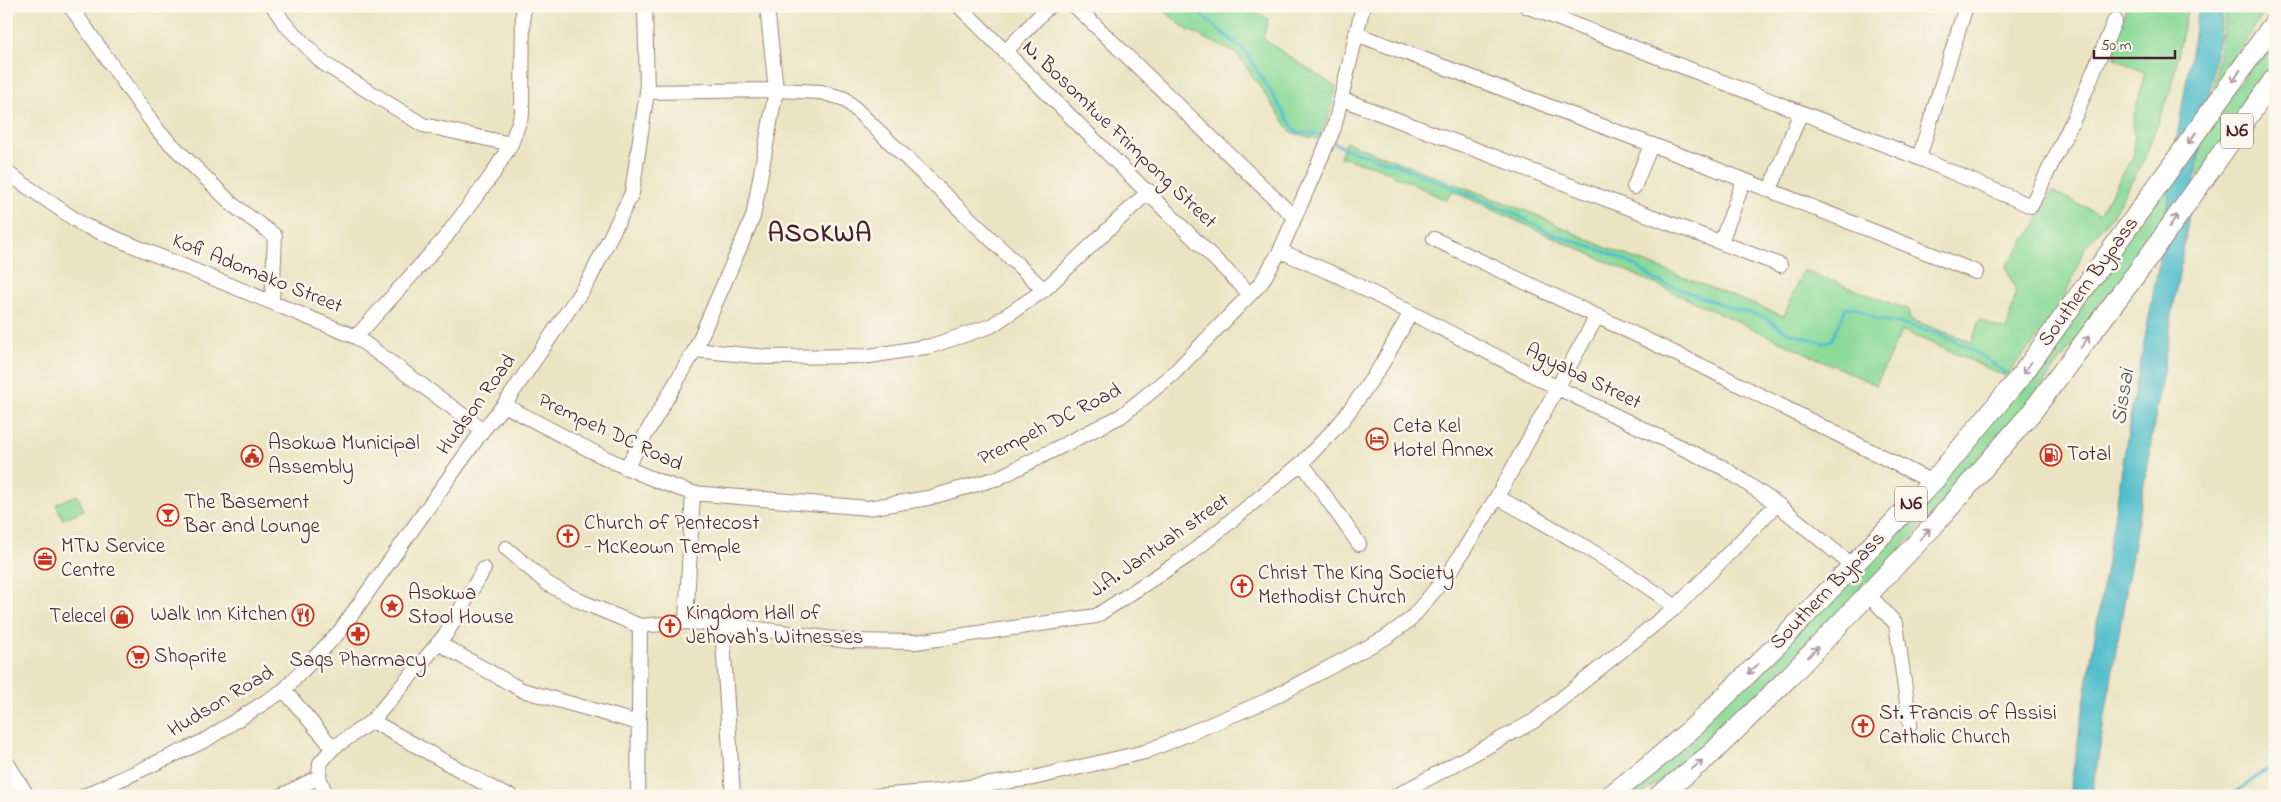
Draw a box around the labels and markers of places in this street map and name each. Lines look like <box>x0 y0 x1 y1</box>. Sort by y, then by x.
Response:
place label: Ceta Kel Hotel Annex <box>1393 412 1494 466</box>
hotel icon: Ceta Kel Hotel Annex <box>1365 427 1389 451</box>
place label: Asokwa Municipal Assembly <box>268 429 420 485</box>
place label: Total <box>2067 440 2111 470</box>
fuel station icon: Total <box>2039 443 2063 467</box>
public building icon: Asokwa Municipal Assembly <box>240 444 264 468</box>
place label: The Basement Bar and Lounge <box>183 488 320 544</box>
bar icon: The Basement Bar and Lounge <box>156 503 180 527</box>
place label: Church of Pentecost - McKeown Temple <box>584 509 760 563</box>
church icon: Church of Pentecost - McKeown Temple <box>556 524 580 548</box>
place label: MTN Service Centre <box>61 532 166 586</box>
office icon: MTN Service Centre <box>33 547 57 571</box>
place label: Christ The King Society Methodist Church <box>1258 559 1454 613</box>
church icon: Christ The King Society Methodist Church <box>1230 574 1254 598</box>
place label: Asokwa Stool House <box>408 579 514 633</box>
place icon: Asokwa Stool House <box>380 594 404 618</box>
place label: Kingdom Hall of Jehovah's Witnesses <box>686 599 864 653</box>
place label: Walk Inn Kitchen <box>150 600 287 630</box>
place label: Telecel <box>49 602 106 632</box>
restaurant icon: Walk Inn Kitchen <box>291 603 315 627</box>
shop icon: Telecel <box>110 605 134 629</box>
church icon: Kingdom Hall of Jehovah's Witnesses <box>658 614 682 638</box>
pharmacy icon: Saqs Pharmacy <box>346 622 370 646</box>
place label: Shoprite <box>154 642 227 672</box>
supermarket icon: Shoprite <box>126 645 150 669</box>
place label: Saqs Pharmacy <box>290 646 426 678</box>
place label: St. Francis of Assisi Catholic Church <box>1879 699 2057 753</box>
church icon: St. Francis of Assisi Catholic Church <box>1851 714 1875 738</box>

